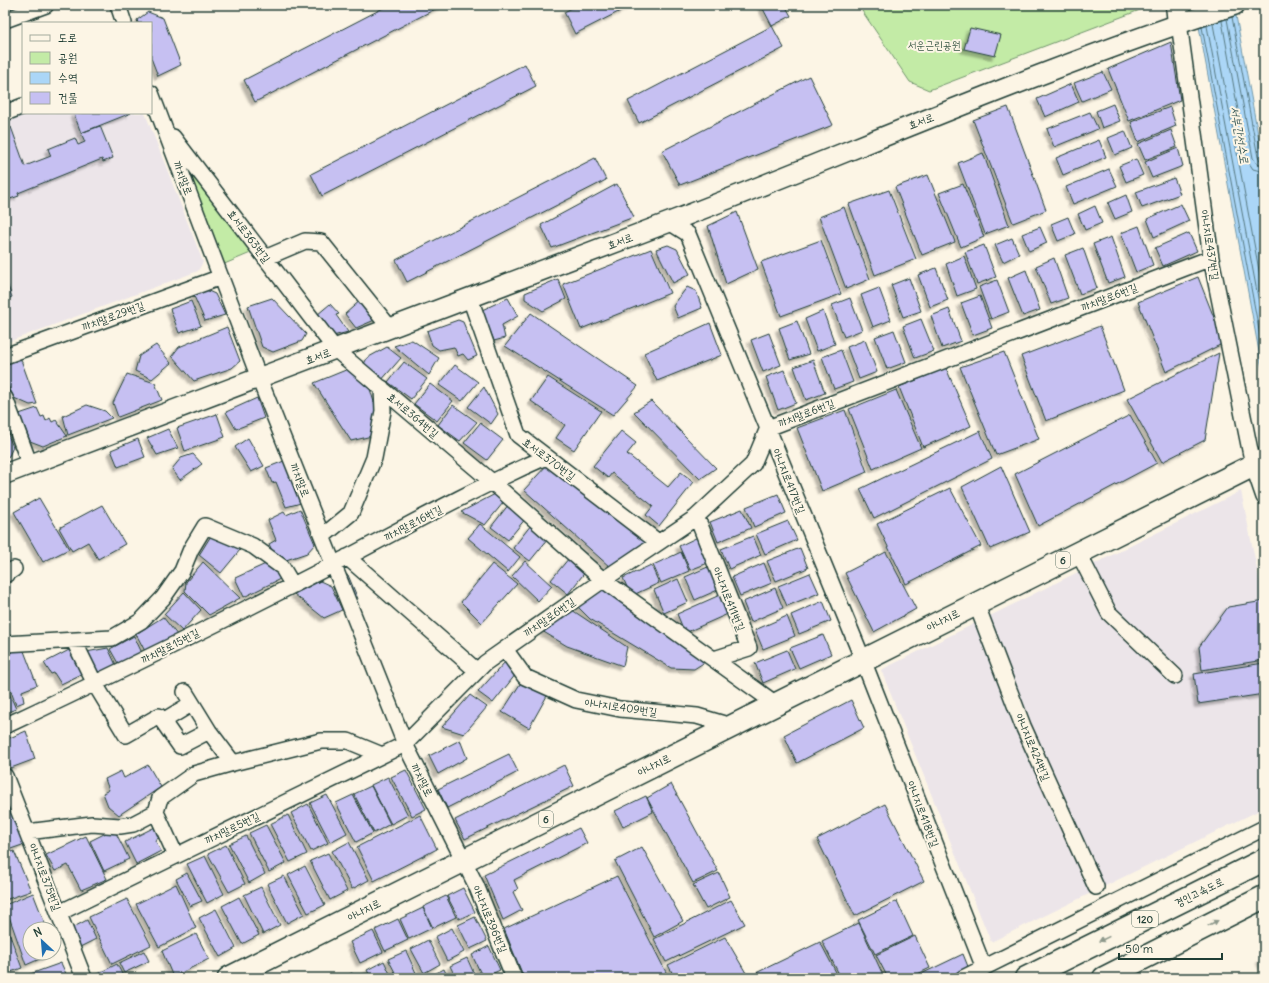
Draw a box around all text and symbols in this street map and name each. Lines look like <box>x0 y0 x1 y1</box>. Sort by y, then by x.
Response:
legend <box>22 22 152 114</box>
text: 도로 <box>58 30 77 45</box>
park label: 서운근린공원 <box>907 38 961 52</box>
text: 공원 <box>58 50 77 65</box>
text: 수역 <box>58 70 78 85</box>
text: 건물 <box>58 90 78 105</box>
water label: 서부간선수로 <box>1228 105 1252 165</box>
street label: 효서로 <box>906 110 936 132</box>
street label: 까치말로 <box>170 159 196 197</box>
street label: 효서로363번길 <box>224 207 274 266</box>
street label: 아나지로437번길 <box>1198 209 1222 281</box>
street label: 효서로 <box>605 230 635 252</box>
street label: 까치말로6번길 <box>1079 280 1139 314</box>
street label: 까치말로29번길 <box>80 298 146 334</box>
street label: 효서로 <box>303 345 333 367</box>
street label: 효서로364번길 <box>384 389 442 441</box>
street label: 까치말로6번길 <box>776 396 836 430</box>
street label: 효서로370번길 <box>520 434 579 484</box>
street label: 아나지로417번길 <box>770 446 808 516</box>
street label: 까치말로 <box>287 461 313 499</box>
street label: 까치말로16번길 <box>382 502 445 544</box>
road number: 6 <box>1056 552 1070 568</box>
street label: 아나지로411번길 <box>710 565 748 633</box>
street label: 까치말로6번길 <box>521 594 577 640</box>
street label: 아나지로 <box>924 606 962 634</box>
street label: 까치말로15번길 <box>138 625 202 667</box>
street label: 아나지로409번길 <box>584 695 658 719</box>
street label: 아나지로424번길 <box>1013 711 1054 783</box>
street label: 아나지로 <box>635 751 673 779</box>
street label: 까치말로 <box>408 761 436 799</box>
street label: 아나지로418번길 <box>904 779 942 849</box>
street label: 까치말로5번길 <box>202 809 262 847</box>
road number: 6 <box>539 811 553 827</box>
street label: 아나지로375번길 <box>26 841 64 913</box>
street label: 경인고속도로 <box>1172 874 1226 910</box>
street label: 아나지로396번길 <box>469 883 511 955</box>
street label: 아나지로 <box>345 896 383 924</box>
road number: 120 <box>1132 911 1158 927</box>
one-way arrow <box>1208 920 1219 926</box>
north arrow <box>22 921 62 961</box>
text: N <box>31 924 44 940</box>
scale bar <box>1119 935 1222 961</box>
one-way arrow <box>1098 936 1109 943</box>
text: 50 m <box>1125 941 1154 956</box>

